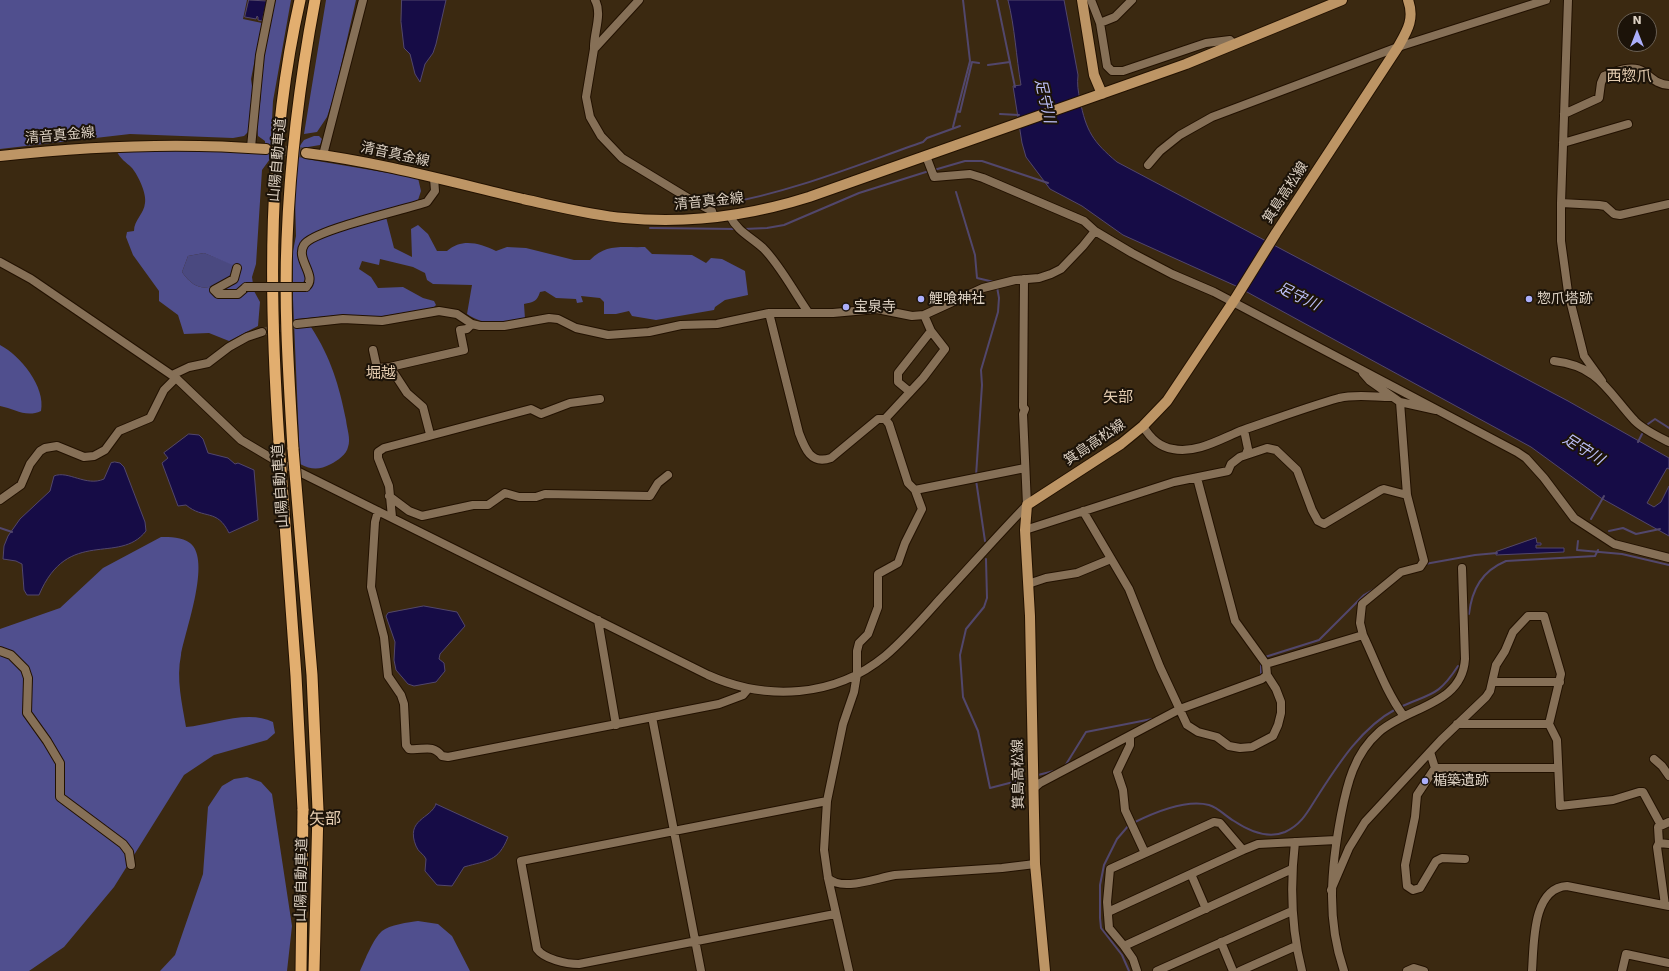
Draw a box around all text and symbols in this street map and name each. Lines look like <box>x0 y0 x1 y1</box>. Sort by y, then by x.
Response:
north arrow <box>1617 12 1657 52</box>
text: N <box>1632 14 1642 27</box>
district label: 西惣爪 <box>1607 68 1651 86</box>
water label: 足守川 <box>1030 77 1058 125</box>
street label: 山陽自動車道 <box>266 117 290 203</box>
street label: 清音真金線 <box>24 125 96 147</box>
street label: 清音真金線 <box>359 140 431 170</box>
street label: 箕島高松線 <box>1260 159 1312 227</box>
street label: 清音真金線 <box>673 190 745 214</box>
water label: 足守川 <box>1274 279 1322 315</box>
place label: 鯉喰神社 <box>929 291 985 307</box>
place label: 惣爪塔跡 <box>1537 291 1593 307</box>
marker: 鯉喰神社 <box>916 294 926 304</box>
marker: 惣爪塔跡 <box>1524 294 1534 304</box>
place label: 宝泉寺 <box>854 299 896 315</box>
marker: 宝泉寺 <box>841 302 851 312</box>
district label: 堀越 <box>366 365 396 383</box>
district label: 矢部 <box>1103 389 1133 407</box>
street label: 箕島高松線 <box>1061 416 1129 470</box>
water label: 足守川 <box>1559 430 1607 470</box>
street label: 山陽自動車道 <box>270 444 292 528</box>
street label: 箕島高松線 <box>1010 739 1028 809</box>
place label: 楯築遺跡 <box>1433 773 1489 789</box>
marker: 楯築遺跡 <box>1420 776 1430 786</box>
district label: 矢部 <box>309 810 341 830</box>
street label: 山陽自動車道 <box>293 838 311 922</box>

